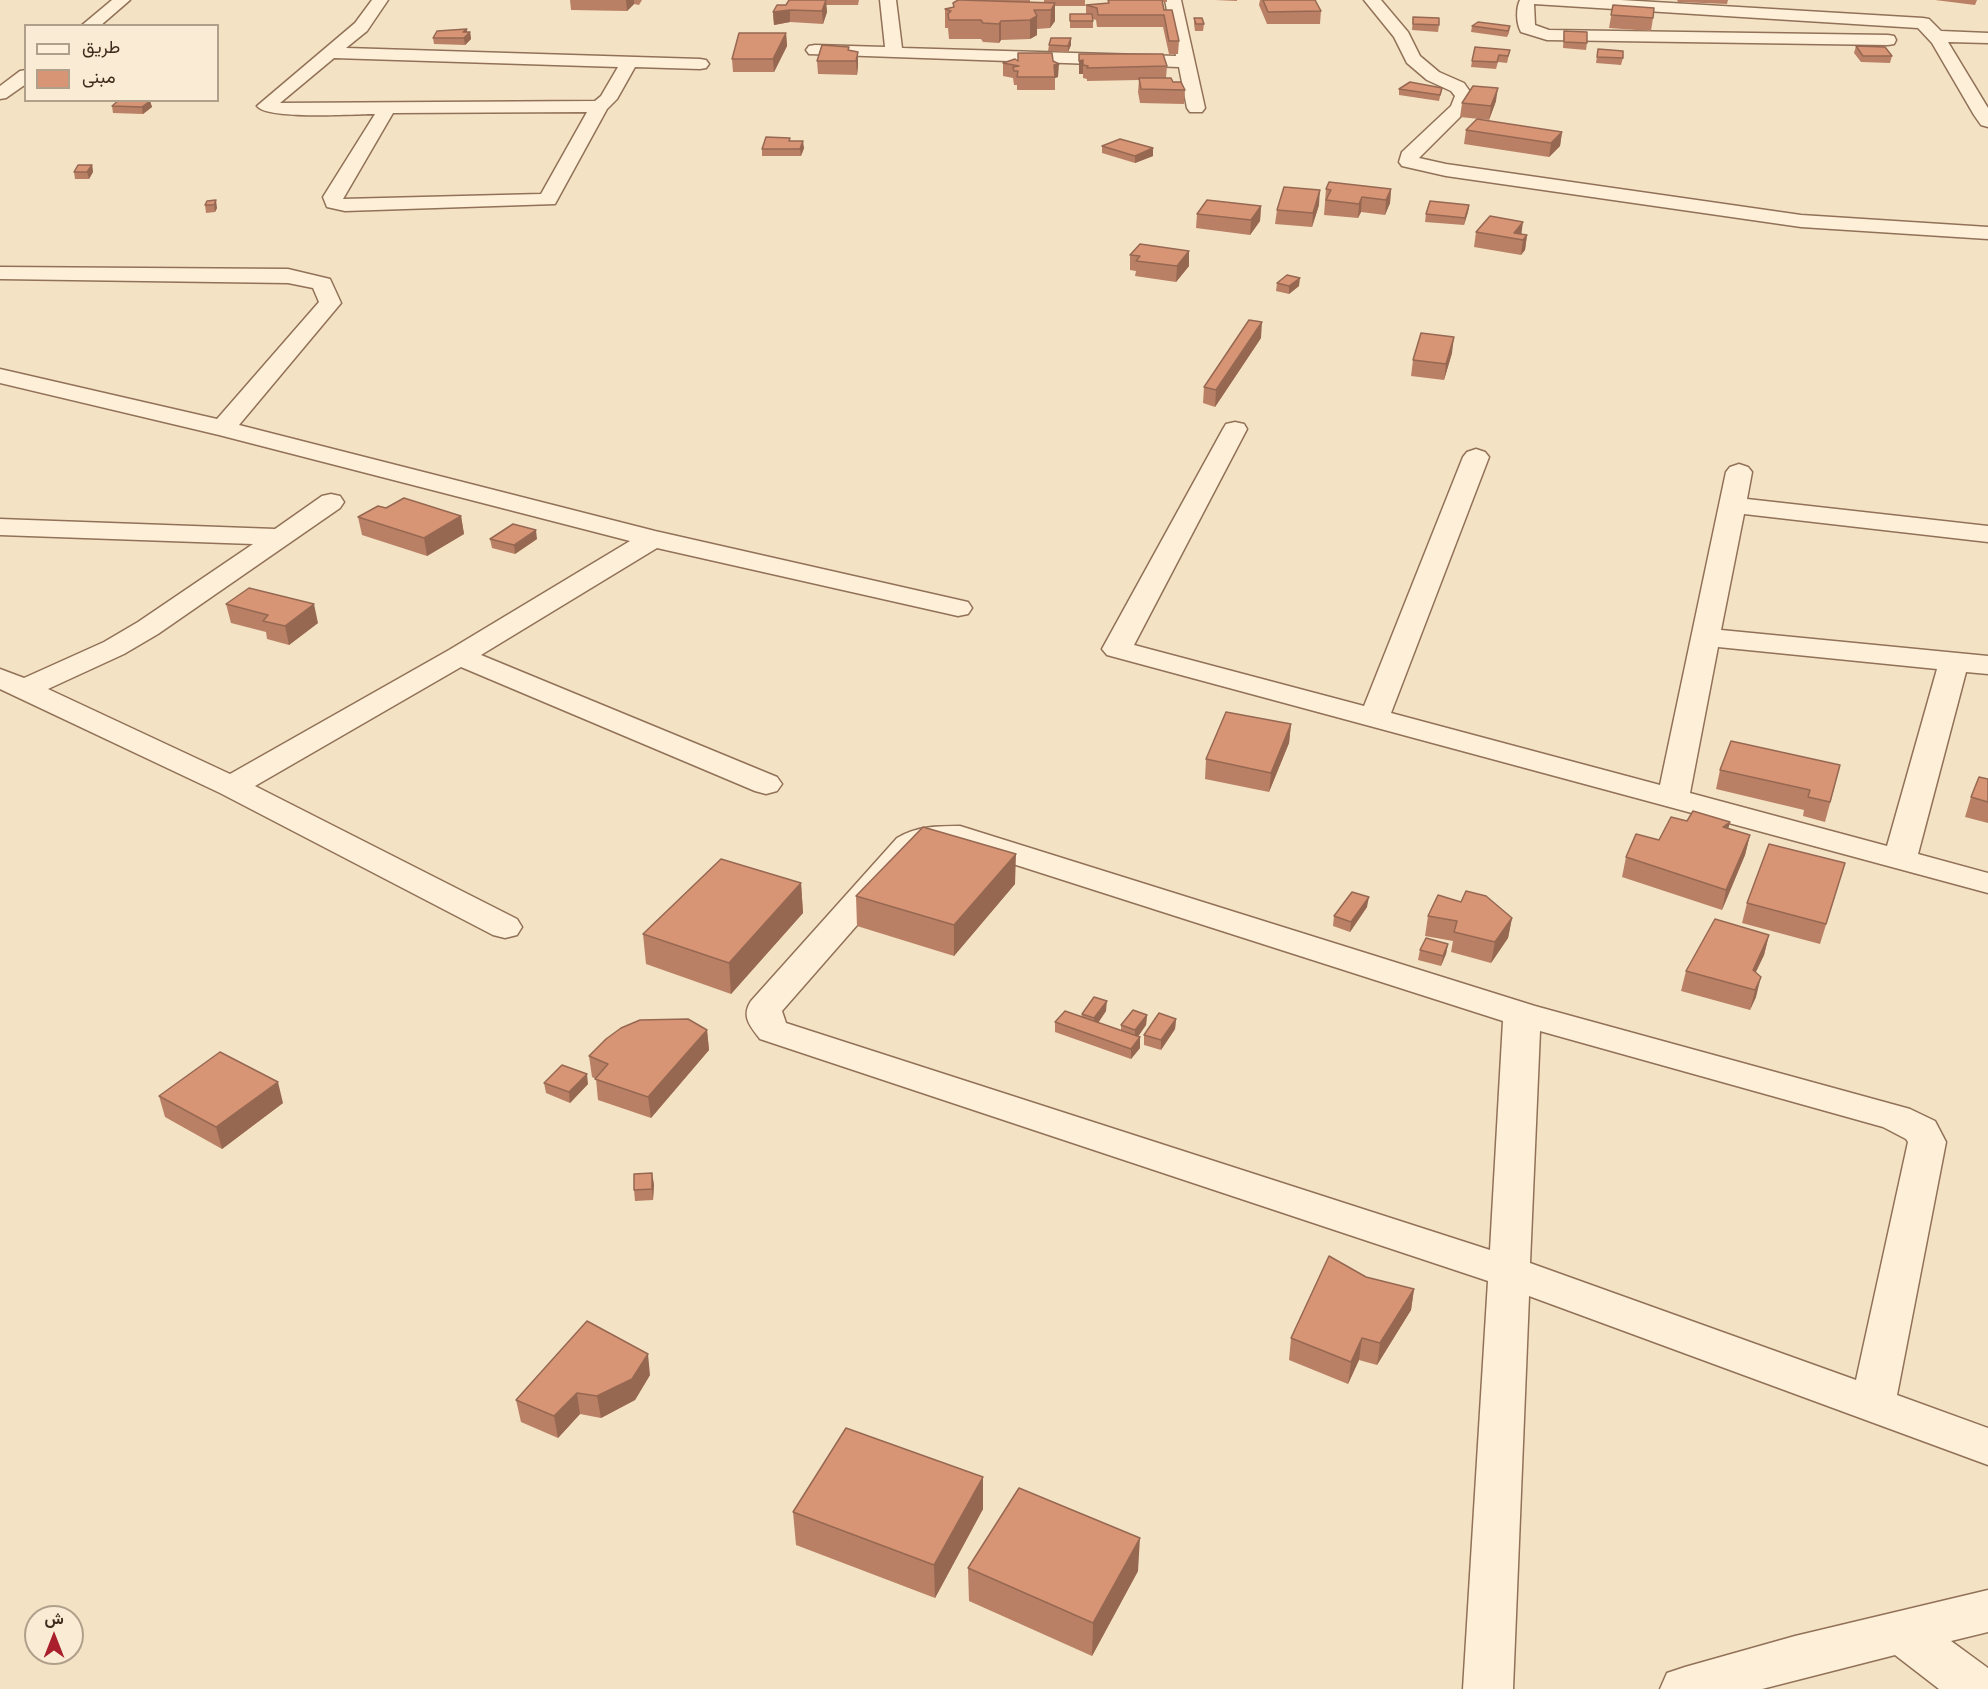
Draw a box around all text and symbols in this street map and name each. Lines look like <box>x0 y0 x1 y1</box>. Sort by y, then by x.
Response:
legend <box>24 24 219 102</box>
text: طريق <box>82 36 120 57</box>
text: مبنى <box>82 66 116 87</box>
north arrow <box>24 1605 84 1665</box>
text: ش <box>44 1609 64 1628</box>

